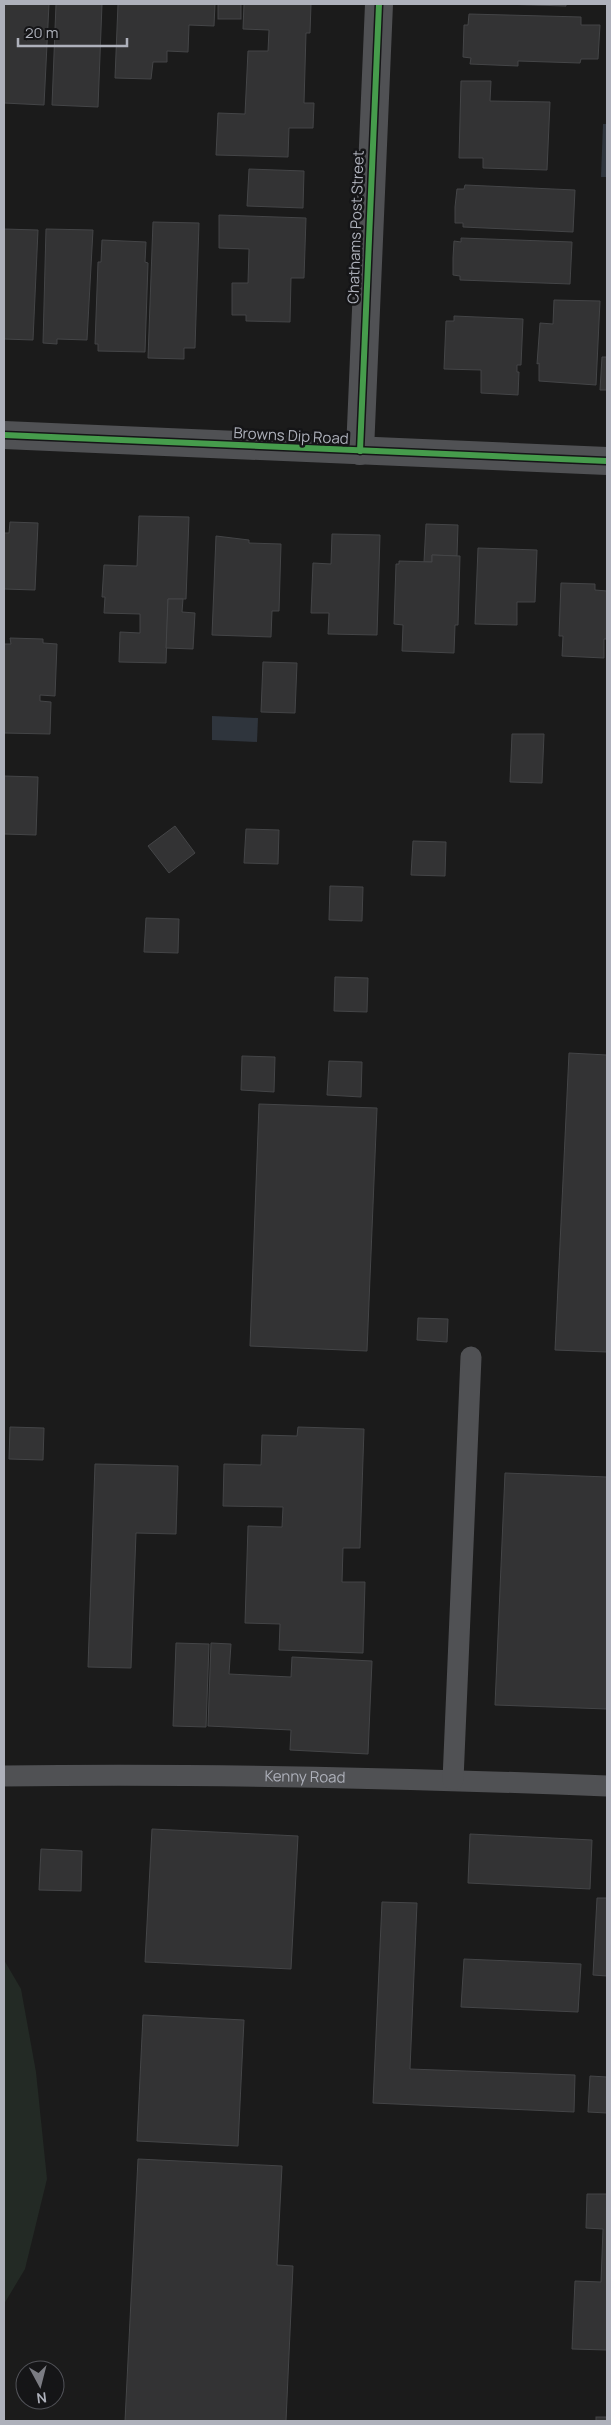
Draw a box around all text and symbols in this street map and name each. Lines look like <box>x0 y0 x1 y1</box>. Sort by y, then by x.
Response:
scale bar <box>18 15 126 47</box>
text: 20 m <box>25 22 58 43</box>
street label: Chathams Post Street <box>342 150 369 304</box>
street label: Browns Dip Road <box>233 422 349 449</box>
street label: Kenny Road <box>264 1765 346 1788</box>
north arrow <box>15 2360 65 2410</box>
text: N <box>35 2388 48 2408</box>

